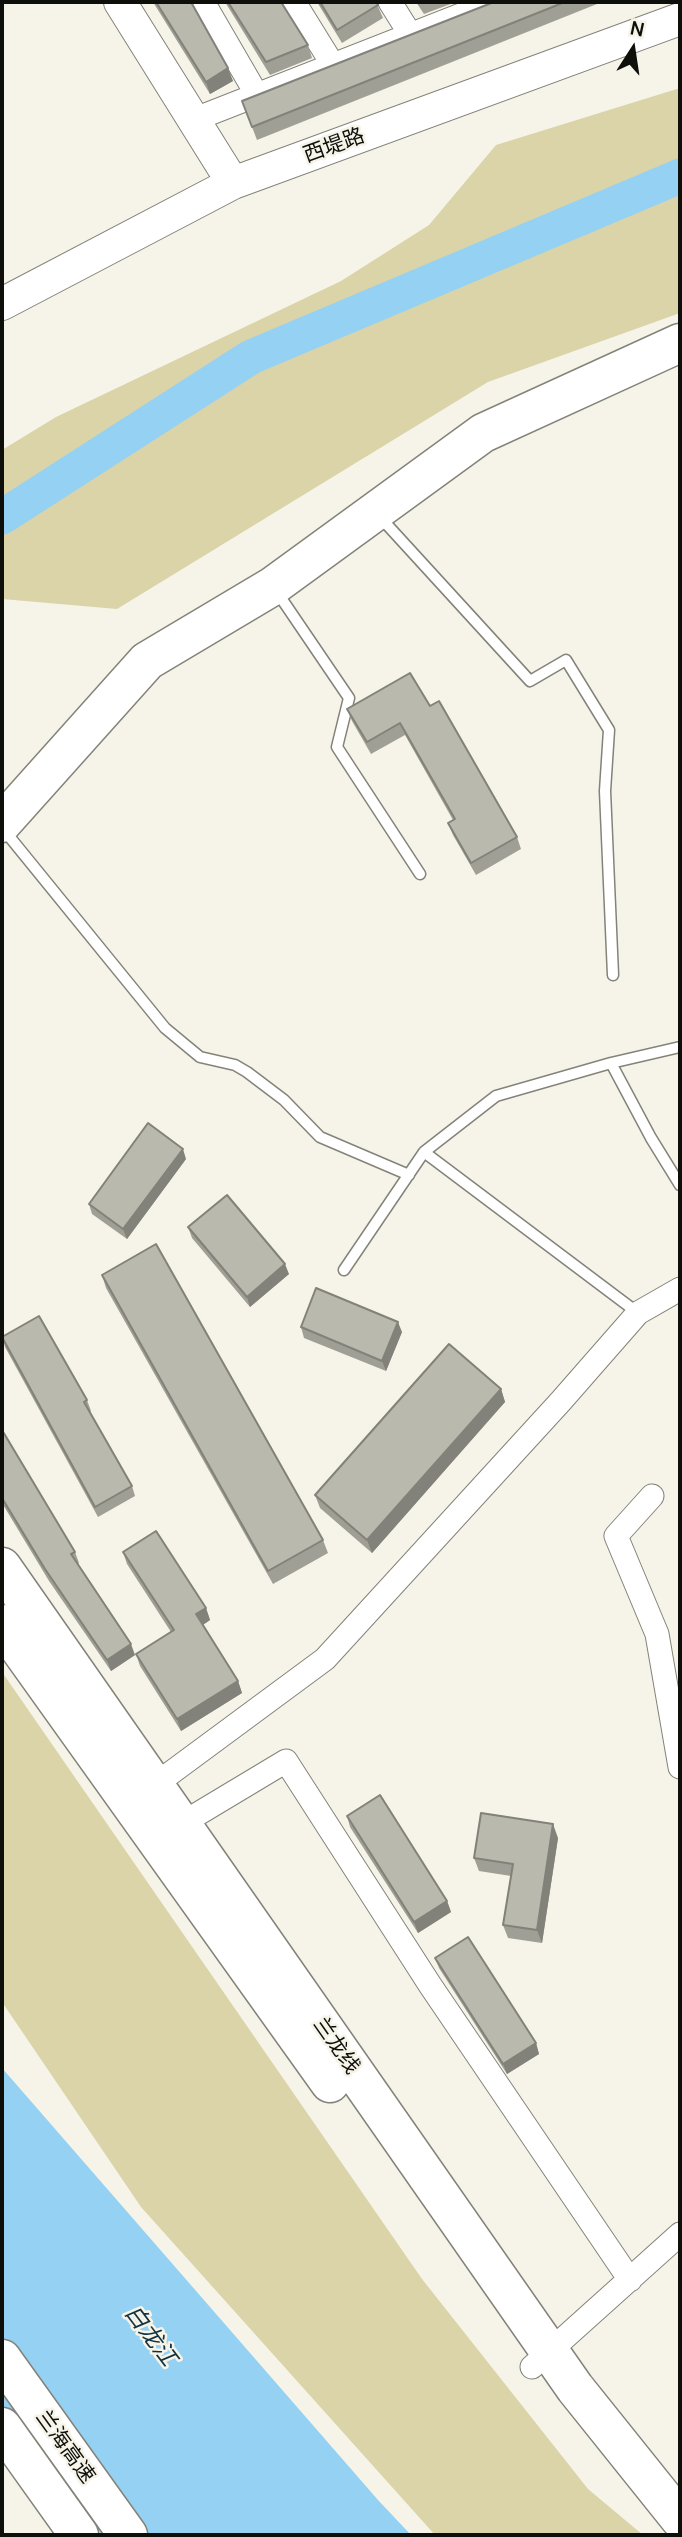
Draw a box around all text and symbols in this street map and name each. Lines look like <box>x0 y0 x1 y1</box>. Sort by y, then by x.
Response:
north arrow <box>598 14 668 84</box>
text: N <box>628 14 647 43</box>
street label: 西堤路 <box>300 123 368 169</box>
street label: 兰龙线 <box>308 2013 364 2079</box>
water label: 白龙江 <box>118 2300 182 2372</box>
street label: 兰海高速 <box>30 2406 100 2488</box>

